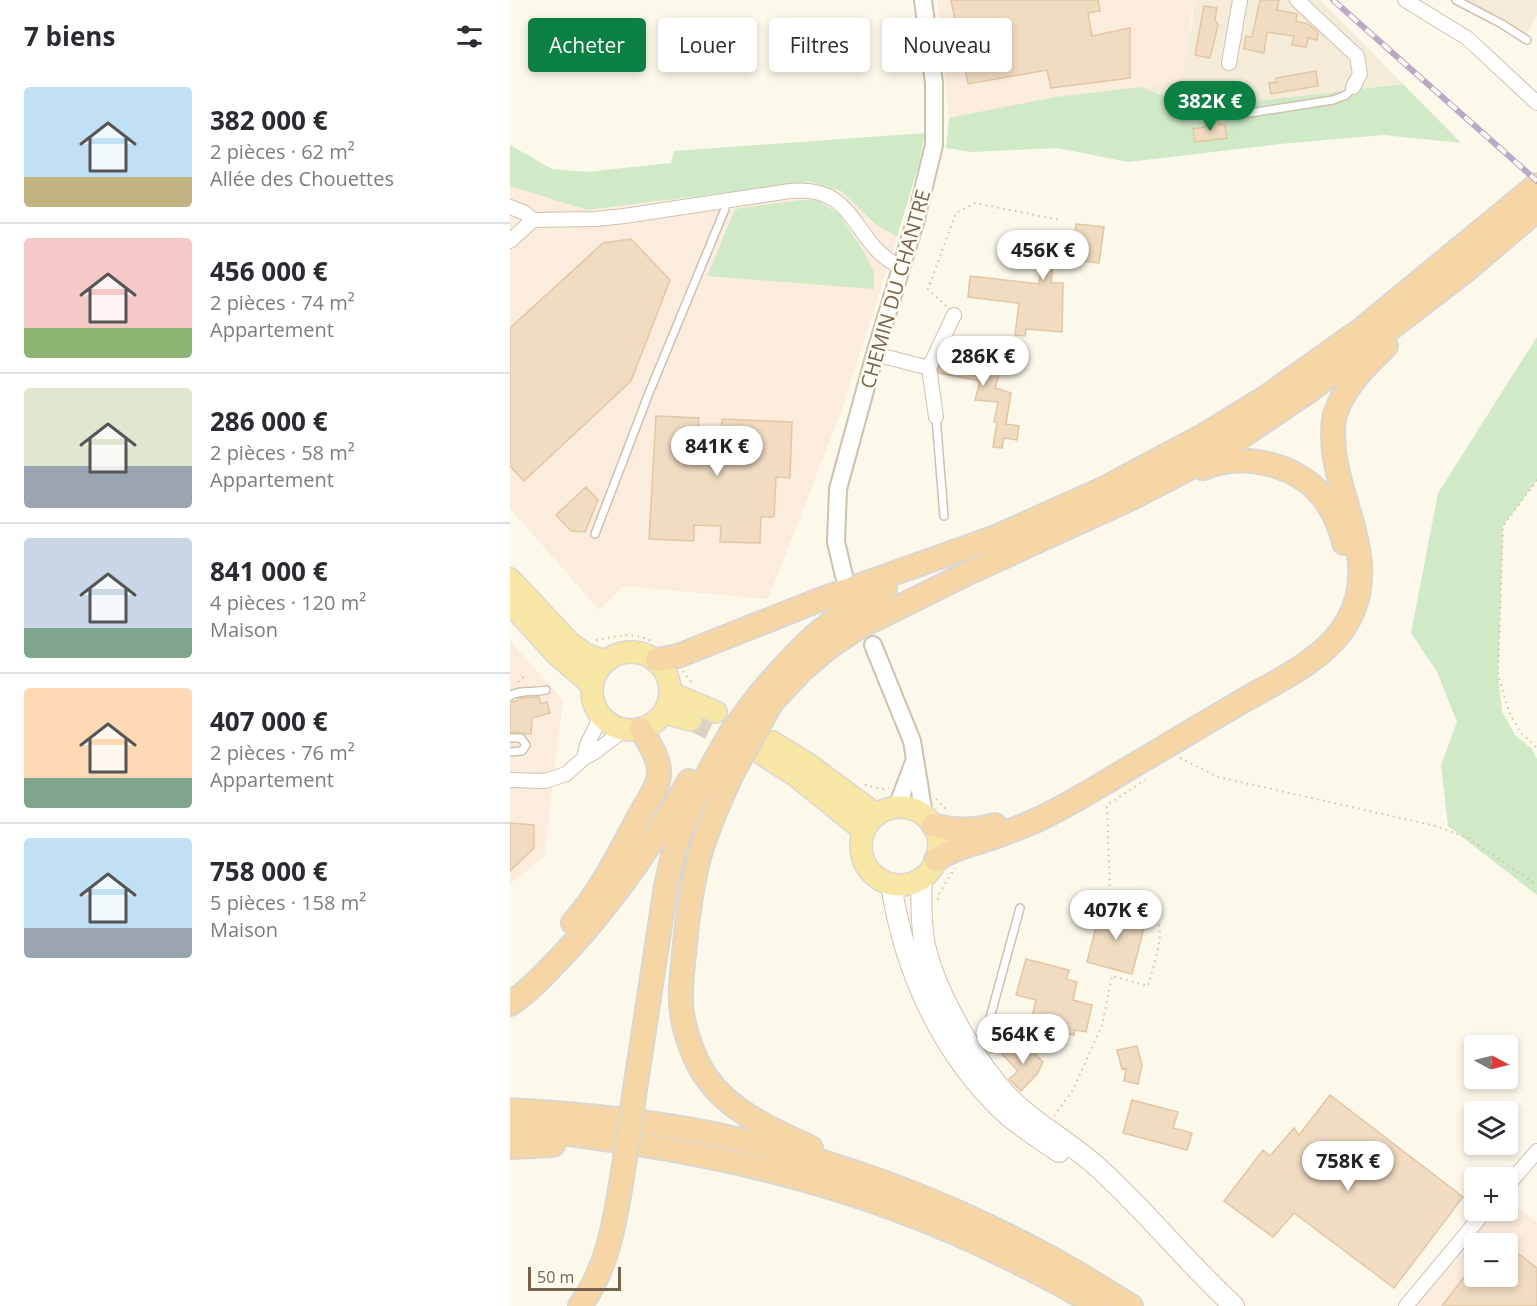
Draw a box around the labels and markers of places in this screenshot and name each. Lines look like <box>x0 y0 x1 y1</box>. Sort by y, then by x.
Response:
pin: 382K € <box>1161 81 1259 132</box>
pin: 456K € <box>994 230 1092 281</box>
pin: 286K € <box>934 336 1032 387</box>
pin: 841K € <box>668 426 766 477</box>
pin: 407K € <box>1067 890 1165 941</box>
pin: 564K € <box>974 1014 1072 1065</box>
pin: 758K € <box>1299 1141 1397 1192</box>

